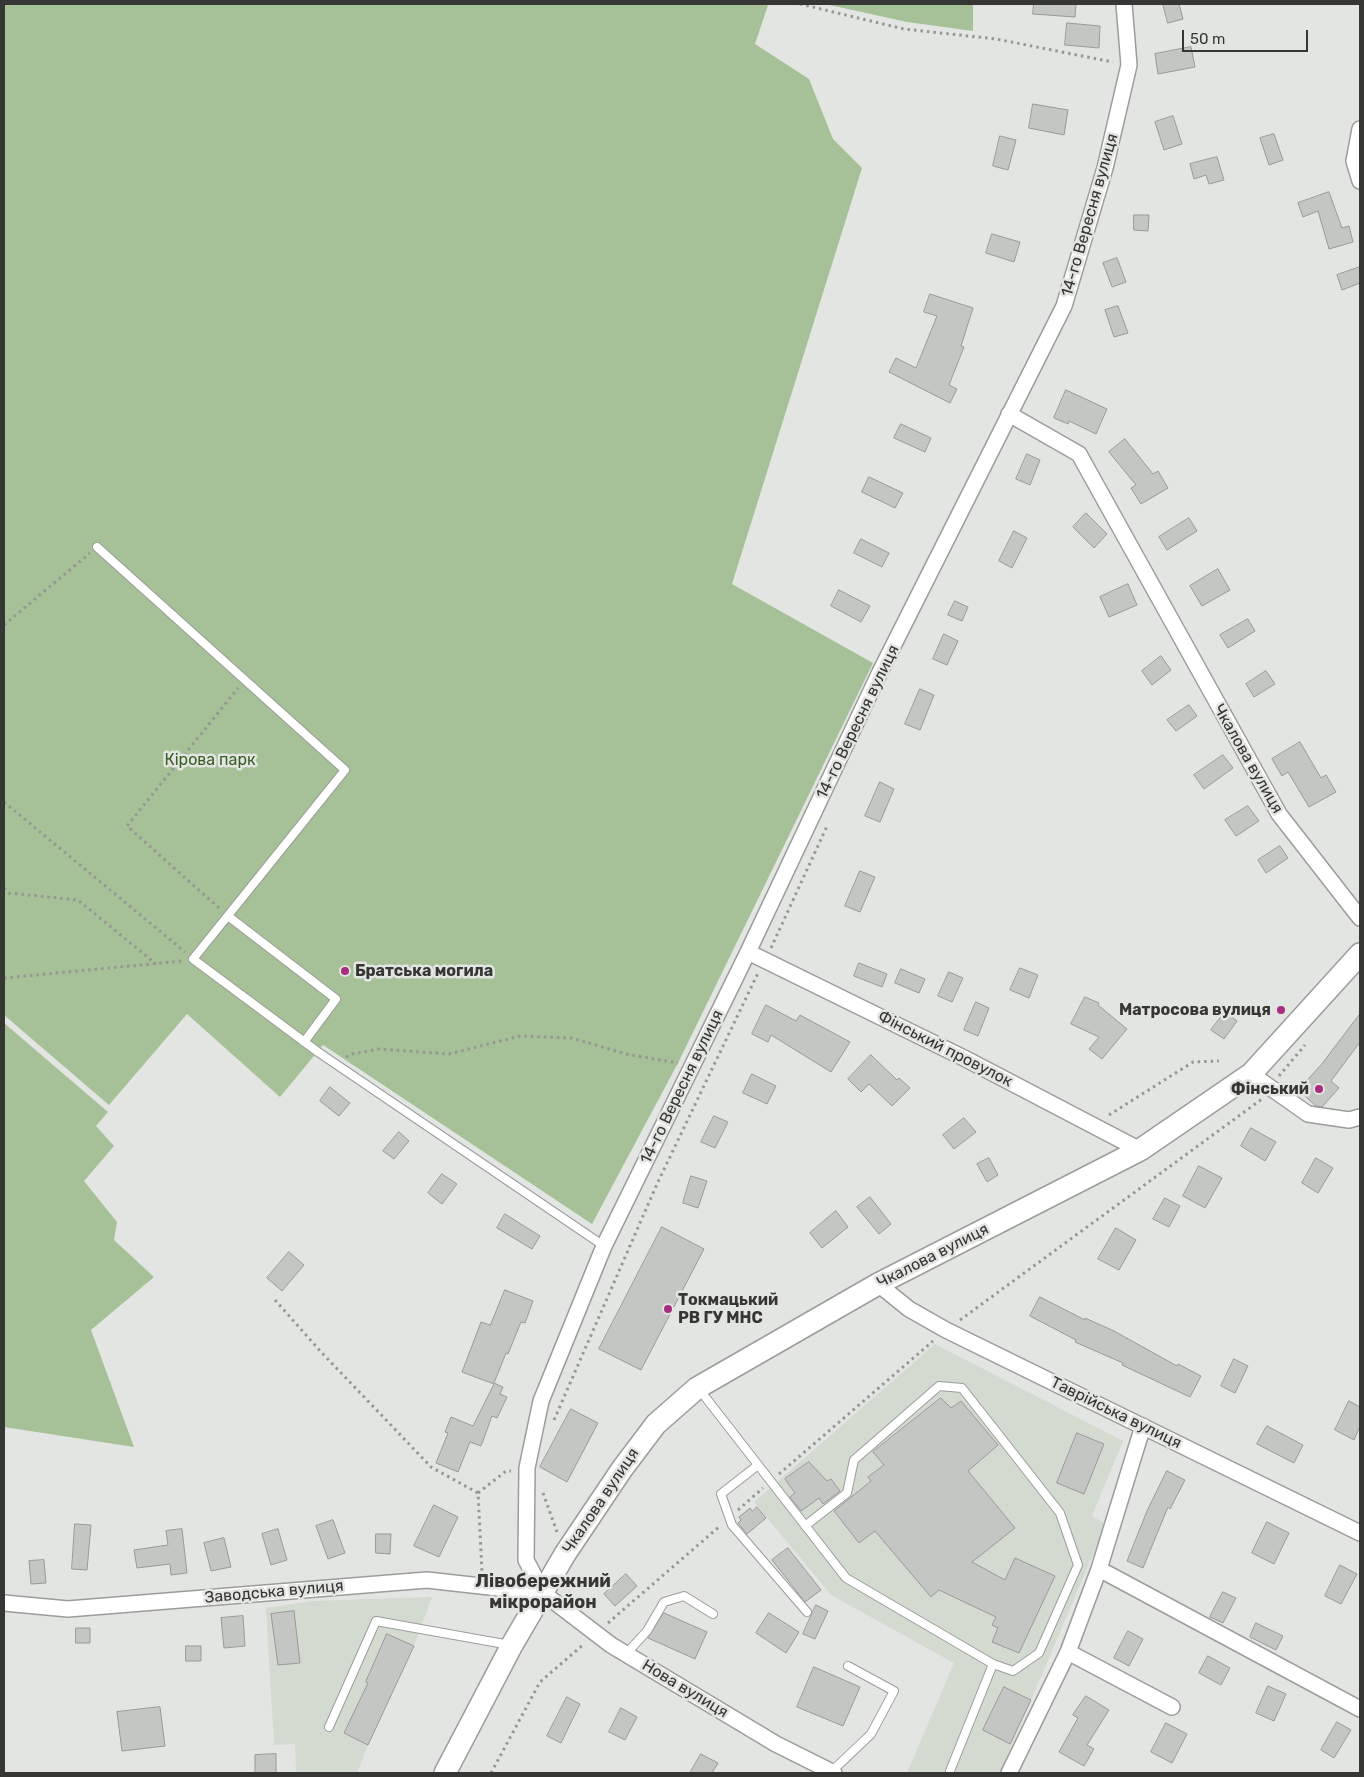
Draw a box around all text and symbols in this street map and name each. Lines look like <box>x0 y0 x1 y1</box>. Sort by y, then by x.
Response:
scale bar <box>1184 20 1310 52</box>
text: 50 m <box>1190 30 1225 48</box>
street label: 14-го Вересня вулиця <box>1058 131 1122 299</box>
street label: 14-го Вересня вулиця <box>812 642 904 802</box>
street label: Чкалова вулиця <box>1209 701 1287 817</box>
park label: Кірова парк <box>165 750 255 770</box>
place label: Братська могила <box>355 961 493 981</box>
marker: Братська могила <box>339 965 351 977</box>
place label: Матросова вулиця <box>1119 1000 1271 1020</box>
marker: Матросова вулиця <box>1275 1004 1287 1016</box>
street label: 14-го Вересня вулиця <box>636 1007 728 1167</box>
street label: Фінський провулок <box>874 1007 1016 1091</box>
place label: Фінський <box>1231 1079 1309 1099</box>
marker: Фінський <box>1313 1083 1325 1095</box>
street label: Чкалова вулиця <box>874 1220 992 1292</box>
place label: Токмацький РВ ГУ МНС <box>678 1290 778 1328</box>
marker: Токмацький РВ ГУ МНС <box>662 1303 674 1315</box>
street label: Таврійська вулиця <box>1047 1373 1185 1453</box>
street label: Чкалова вулиця <box>559 1445 643 1557</box>
district label: Лівобережний мікрорайон <box>475 1571 611 1614</box>
street label: Заводська вулиця <box>204 1576 344 1608</box>
street label: Нова вулиця <box>638 1656 732 1722</box>

